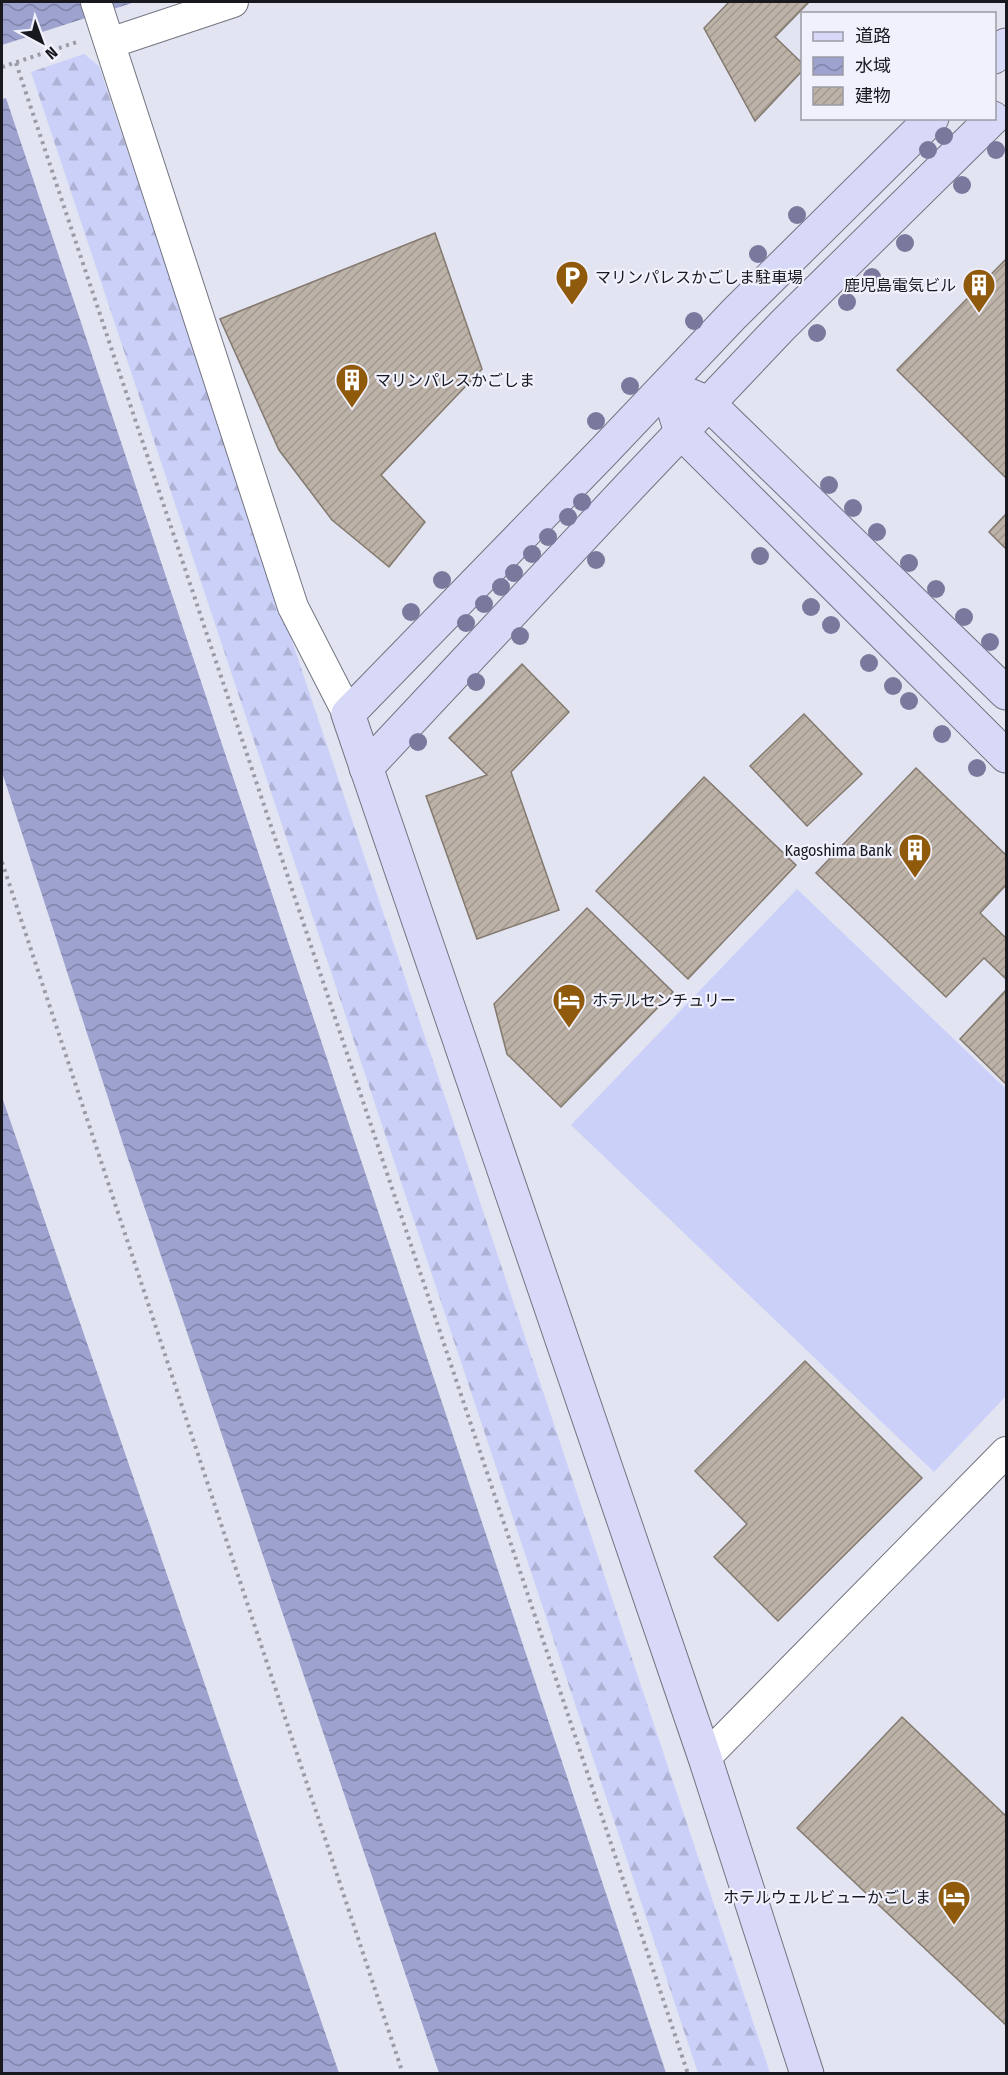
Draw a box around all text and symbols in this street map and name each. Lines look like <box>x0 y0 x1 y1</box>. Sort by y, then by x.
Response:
north arrow <box>12 12 72 72</box>
legend <box>801 12 996 120</box>
text: 道路 <box>855 25 891 47</box>
text: N <box>42 43 61 63</box>
text: 水域 <box>855 55 891 77</box>
text: 建物 <box>855 85 891 107</box>
parking icon: マリンパレスかごしま駐車場 <box>554 259 590 306</box>
building icon: 鹿児島電気ビル <box>961 267 997 314</box>
place label: マリンパレスかごしま駐車場 <box>595 268 803 287</box>
place label: 鹿児島電気ビル <box>844 276 956 295</box>
building icon: マリンパレスかごしま <box>334 362 370 409</box>
place label: マリンパレスかごしま <box>375 371 535 390</box>
building icon: Kagoshima Bank <box>897 832 933 879</box>
place label: Kagoshima Bank <box>785 841 893 860</box>
hotel icon: ホテルセンチュリー <box>551 982 587 1029</box>
place label: ホテルセンチュリー <box>592 991 736 1010</box>
hotel icon: ホテルウェルビューかごしま <box>936 1879 972 1926</box>
place label: ホテルウェルビューかごしま <box>723 1888 931 1907</box>

